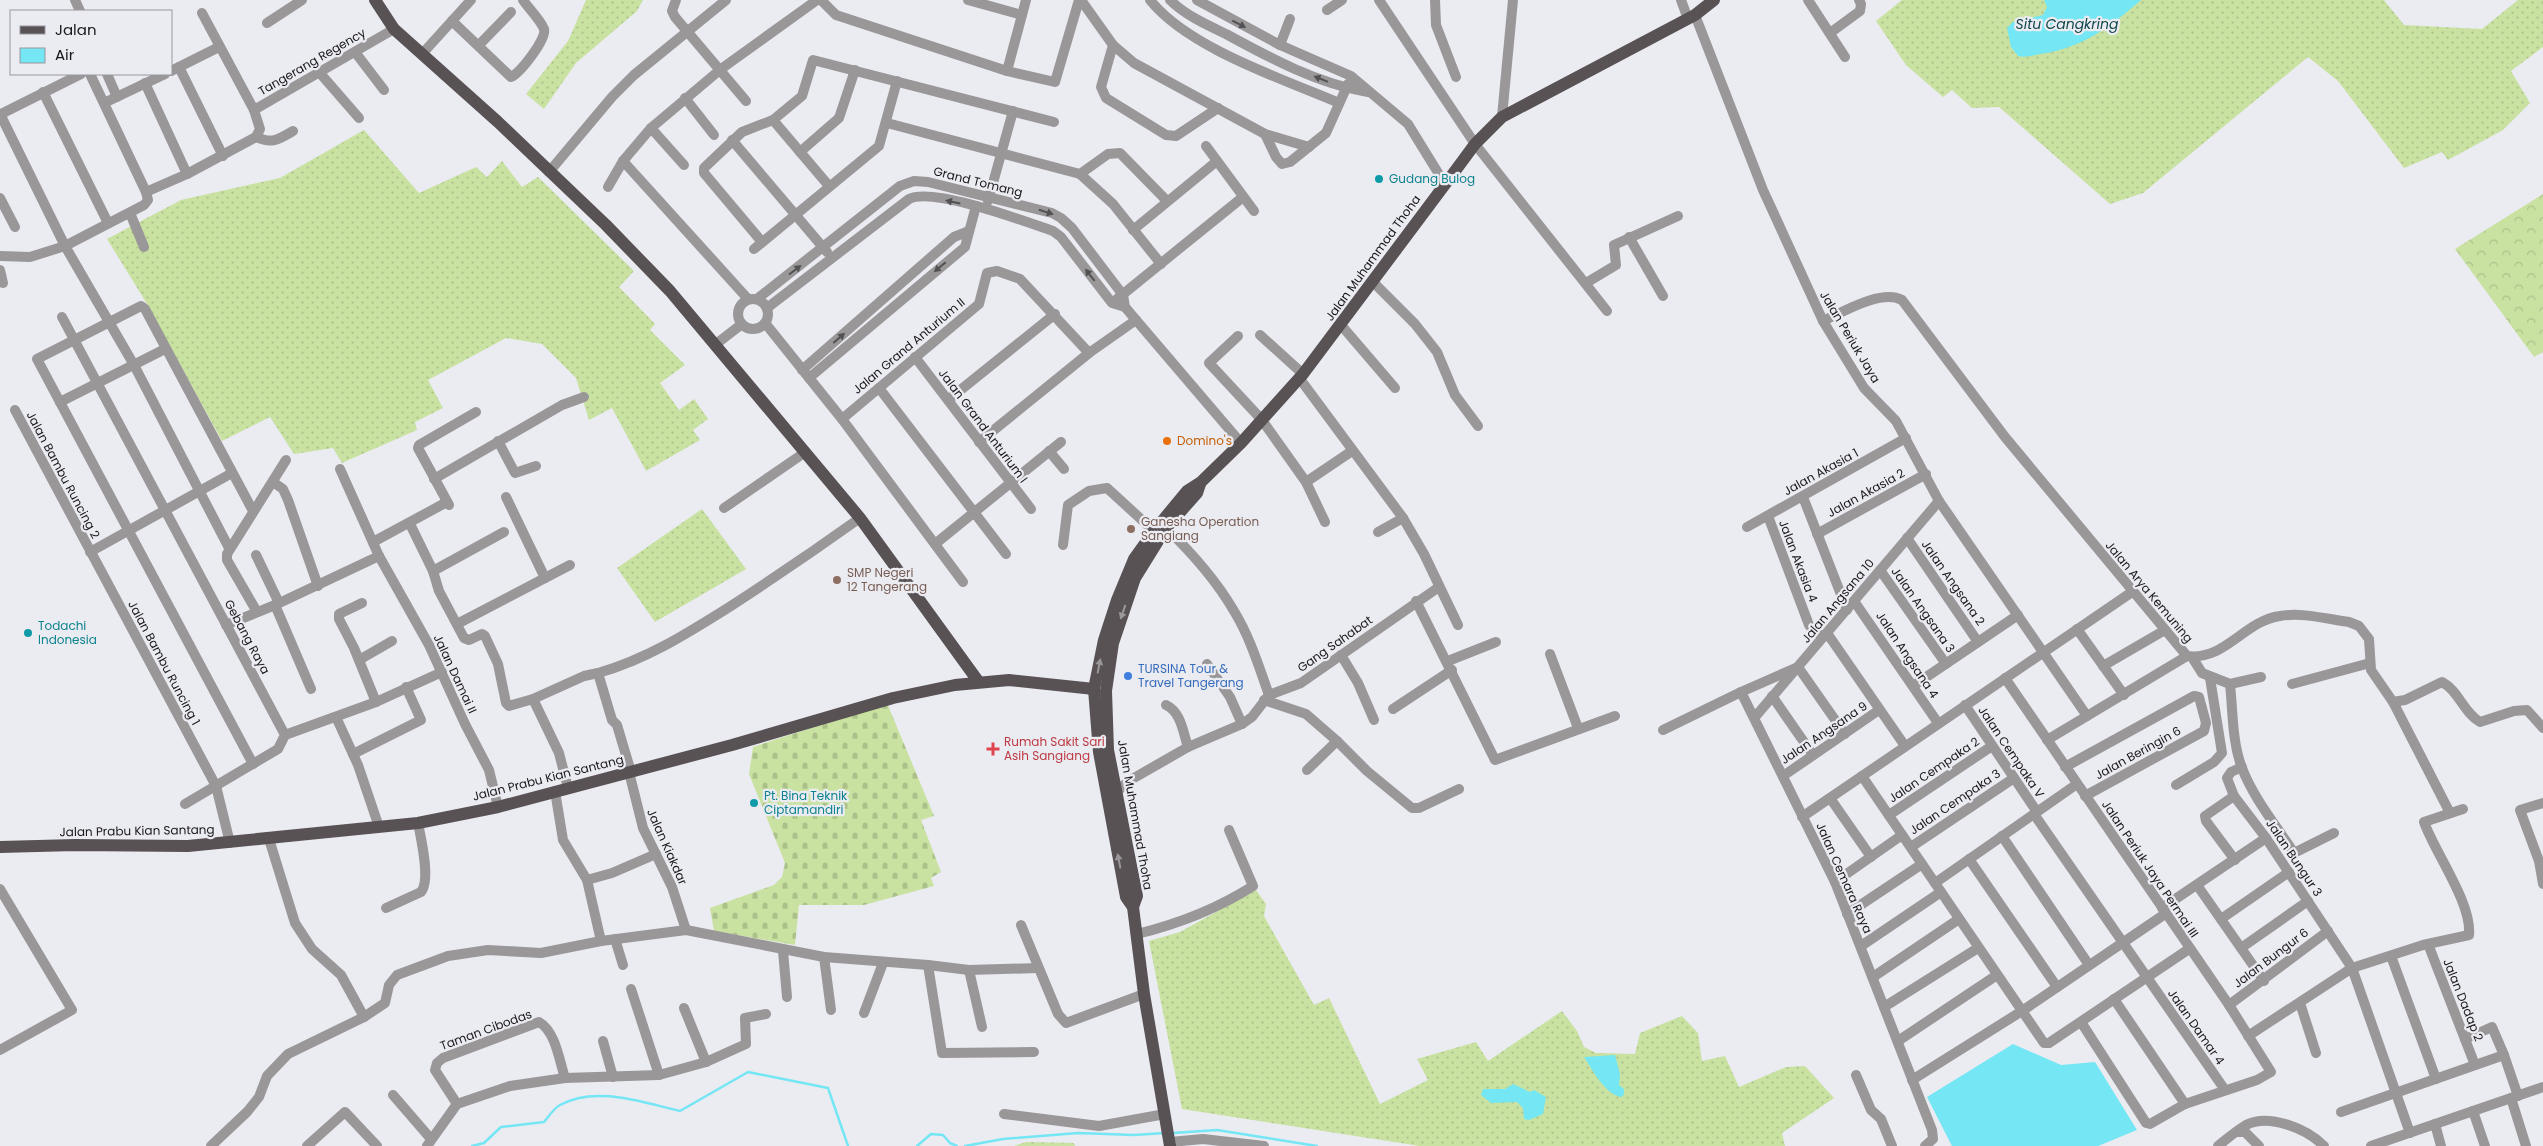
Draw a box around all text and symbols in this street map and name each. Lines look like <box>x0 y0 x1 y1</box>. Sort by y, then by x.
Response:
legend <box>10 10 172 75</box>
water label: Situ Cangkring <box>2016 14 2119 34</box>
text: Jalan <box>55 19 97 40</box>
one-way arrow <box>1232 20 1247 28</box>
street label: Tangerang Regency <box>255 24 369 99</box>
text: Air <box>55 44 75 65</box>
one-way arrow <box>1313 75 1328 83</box>
street label: Grand Tomang <box>932 162 1025 201</box>
place label: Gudang Bulog <box>1389 170 1475 187</box>
marker: Gudang Bulog <box>1373 173 1385 185</box>
street label: Jalan Muhammad Thoha <box>1321 191 1424 324</box>
one-way arrow <box>944 197 960 205</box>
one-way arrow <box>1039 209 1054 216</box>
one-way arrow <box>934 262 947 273</box>
one-way arrow <box>788 264 801 275</box>
one-way arrow <box>1085 269 1096 282</box>
street label: Jalan Periuk Jaya <box>1816 288 1885 386</box>
street label: Jalan Grand Anturium II <box>849 294 968 398</box>
one-way arrow <box>833 332 845 344</box>
street label: Jalan Grand Anturium I <box>935 365 1032 486</box>
street label: Jalan Bambu Runcing 2 <box>23 408 104 542</box>
place label: Domino's <box>1177 432 1232 449</box>
marker: Domino's <box>1161 435 1173 447</box>
street label: Jalan Akasia 1 <box>1780 444 1861 499</box>
street label: Jalan Akasia 2 <box>1824 464 1908 521</box>
place label: Ganesha Operation Sangiang <box>1141 513 1259 544</box>
street label: Jalan Akasia 4 <box>1775 517 1822 605</box>
marker: Ganesha Operation Sangiang <box>1125 523 1137 535</box>
street label: Jalan Angsana 2 <box>1918 537 1989 629</box>
street label: Jalan Arya Kemuning <box>2102 537 2197 646</box>
street label: Jalan Angsana 10 <box>1797 555 1878 646</box>
place label: SMP Negeri 12 Tangerang <box>847 564 927 595</box>
street label: Jalan Angsana 3 <box>1888 564 1959 656</box>
marker: SMP Negeri 12 Tangerang <box>831 574 843 586</box>
street label: Gebang Raya <box>221 596 274 677</box>
street label: Jalan Bambu Runcing 1 <box>124 597 205 728</box>
one-way arrow <box>1119 605 1126 620</box>
street label: Jalan Angsana 4 <box>1872 608 1943 702</box>
street label: Gang Sahabat <box>1294 611 1376 676</box>
place label: Todachi Indonesia <box>38 617 97 648</box>
marker: Todachi Indonesia <box>22 627 34 639</box>
street label: Jalan Damai II <box>430 631 481 716</box>
one-way arrow <box>1095 658 1103 674</box>
place label: TURSINA Tour & Travel Tangerang <box>1138 660 1244 691</box>
marker: TURSINA Tour & Travel Tangerang <box>1122 670 1134 682</box>
street label: Jalan Angsana 9 <box>1777 697 1870 768</box>
street label: Jalan Cempaka V <box>1974 702 2048 801</box>
street label: Jalan Beringin 6 <box>2092 722 2184 783</box>
place label: Rumah Sakit Sari Asih Sangiang <box>1004 733 1105 764</box>
street label: Jalan Cempaka 2 <box>1885 733 1983 806</box>
street label: Jalan Muhammad Thoha <box>1114 739 1157 891</box>
marker: Rumah Sakit Sari Asih Sangiang <box>986 742 1000 756</box>
street label: Jalan Prabu Kian Santang <box>471 750 625 805</box>
street label: Jalan Cempaka 3 <box>1906 765 2004 838</box>
place label: Pt. Bina Teknik Ciptamandiri <box>764 787 848 818</box>
marker: Pt. Bina Teknik Ciptamandiri <box>748 797 760 809</box>
street label: Jalan Periuk Jaya Permai III <box>2098 797 2203 941</box>
street label: Jalan Kiakdar <box>643 806 692 888</box>
street label: Jalan Bungur 3 <box>2262 816 2327 900</box>
street label: Jalan Cemara Raya <box>1812 820 1877 936</box>
street label: Jalan Prabu Kian Santang <box>59 821 215 840</box>
one-way arrow <box>1115 852 1123 868</box>
street label: Jalan Bungur 6 <box>2230 924 2312 992</box>
street label: Jalan Dadap 2 <box>2439 956 2488 1044</box>
street label: Jalan Damar 4 <box>2164 986 2229 1068</box>
street label: Taman Cibodas <box>438 1005 534 1054</box>

